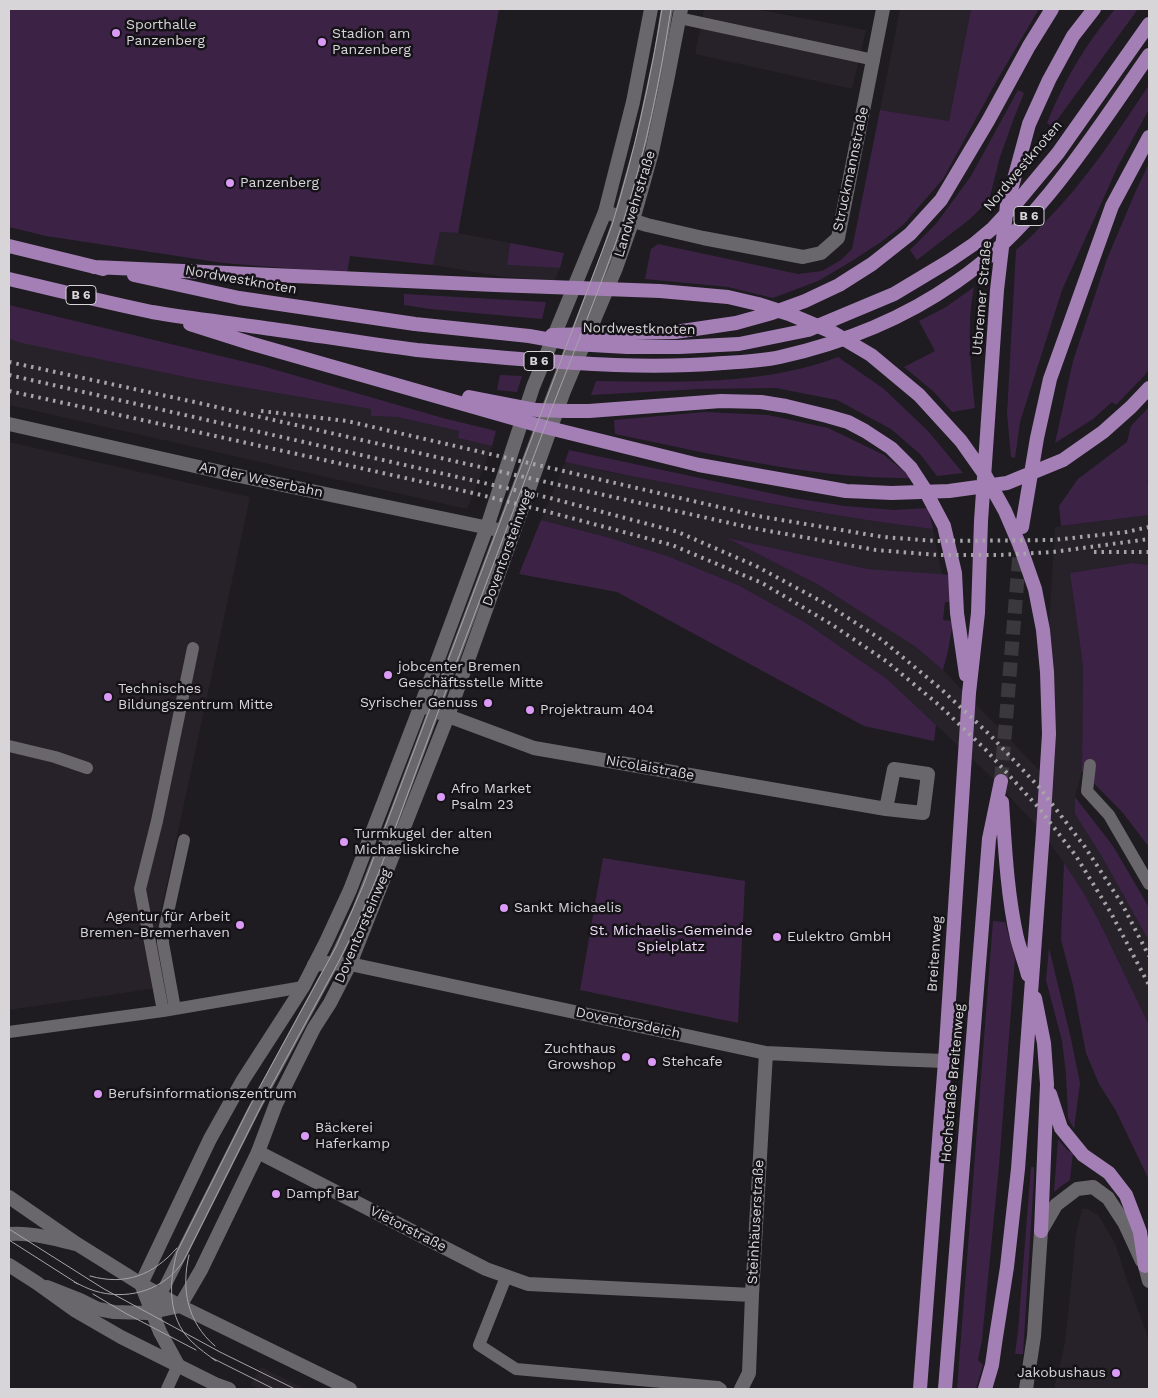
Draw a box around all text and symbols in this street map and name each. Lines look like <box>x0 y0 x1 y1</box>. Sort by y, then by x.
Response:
place label: Sporthalle Panzenberg <box>126 17 205 49</box>
place label: Stadion am Panzenberg <box>332 26 411 58</box>
marker: Sporthalle Panzenberg <box>110 27 122 39</box>
marker: Stadion am Panzenberg <box>316 36 328 48</box>
street label: Struckmannstraße <box>830 105 872 233</box>
street label: Nordwestknoten <box>980 117 1066 215</box>
street label: Landwehrstraße <box>611 149 659 259</box>
place label: Panzenberg <box>240 175 319 191</box>
marker: Panzenberg <box>224 177 236 189</box>
road number: B 6 <box>1014 207 1044 226</box>
street label: Utbremer Straße <box>969 240 995 356</box>
street label: Nordwestknoten <box>184 262 298 298</box>
road number: B 6 <box>66 286 96 304</box>
street label: Nordwestknoten <box>582 320 696 338</box>
road number: B 6 <box>524 352 554 371</box>
street label: An der Weserbahn <box>197 459 325 501</box>
street label: Doventorsteinweg <box>479 487 537 609</box>
place label: jobcenter Bremen Geschäftsstelle Mitte <box>398 659 543 692</box>
marker: jobcenter Bremen Geschäftsstelle Mitte <box>382 669 394 681</box>
place label: Technisches Bildungszentrum Mitte <box>118 681 273 714</box>
marker: Technisches Bildungszentrum Mitte <box>102 691 114 703</box>
place label: Syrischer Genuss <box>360 695 478 711</box>
marker: Syrischer Genuss <box>482 697 494 709</box>
place label: Projektraum 404 <box>540 702 654 718</box>
marker: Projektraum 404 <box>524 704 536 716</box>
street label: Nicolaistraße <box>604 752 696 784</box>
place label: Afro Market Psalm 23 <box>451 781 531 814</box>
marker: Afro Market Psalm 23 <box>435 791 447 803</box>
place label: Turmkugel der alten Michaeliskirche <box>354 826 492 859</box>
marker: Turmkugel der alten Michaeliskirche <box>338 836 350 848</box>
street label: Doventorsteinweg <box>331 866 395 986</box>
place label: Sankt Michaelis <box>514 900 622 916</box>
marker: Sankt Michaelis <box>498 902 510 914</box>
place label: Agentur für Arbeit Bremen-Bremerhaven <box>80 909 230 942</box>
street label: Breitenweg <box>924 916 946 992</box>
marker: Agentur für Arbeit Bremen-Bremerhaven <box>234 919 246 931</box>
park label: St. Michaelis-Gemeinde Spielplatz <box>590 923 752 956</box>
place label: Eulektro GmbH <box>787 929 892 945</box>
marker: Eulektro GmbH <box>771 931 783 943</box>
street label: Hochstraße Breitenweg <box>938 1003 968 1163</box>
street label: Doventorsdeich <box>574 1004 682 1042</box>
place label: Zuchthaus Growshop <box>544 1041 616 1074</box>
marker: Zuchthaus Growshop <box>620 1051 632 1063</box>
place label: Stehcafe <box>662 1054 723 1070</box>
marker: Stehcafe <box>646 1056 658 1068</box>
place label: Berufsinformationszentrum <box>108 1086 297 1102</box>
marker: Berufsinformationszentrum <box>92 1088 104 1100</box>
place label: Bäckerei Haferkamp <box>315 1120 390 1152</box>
marker: Bäckerei Haferkamp <box>299 1130 311 1142</box>
street label: Steinhäuserstraße <box>744 1159 768 1285</box>
place label: Dampf Bar <box>286 1186 359 1202</box>
marker: Dampf Bar <box>270 1188 282 1200</box>
street label: Vietorstraße <box>367 1203 449 1255</box>
place label: Jakobushaus <box>1017 1365 1106 1381</box>
marker: Jakobushaus <box>1110 1367 1122 1379</box>

